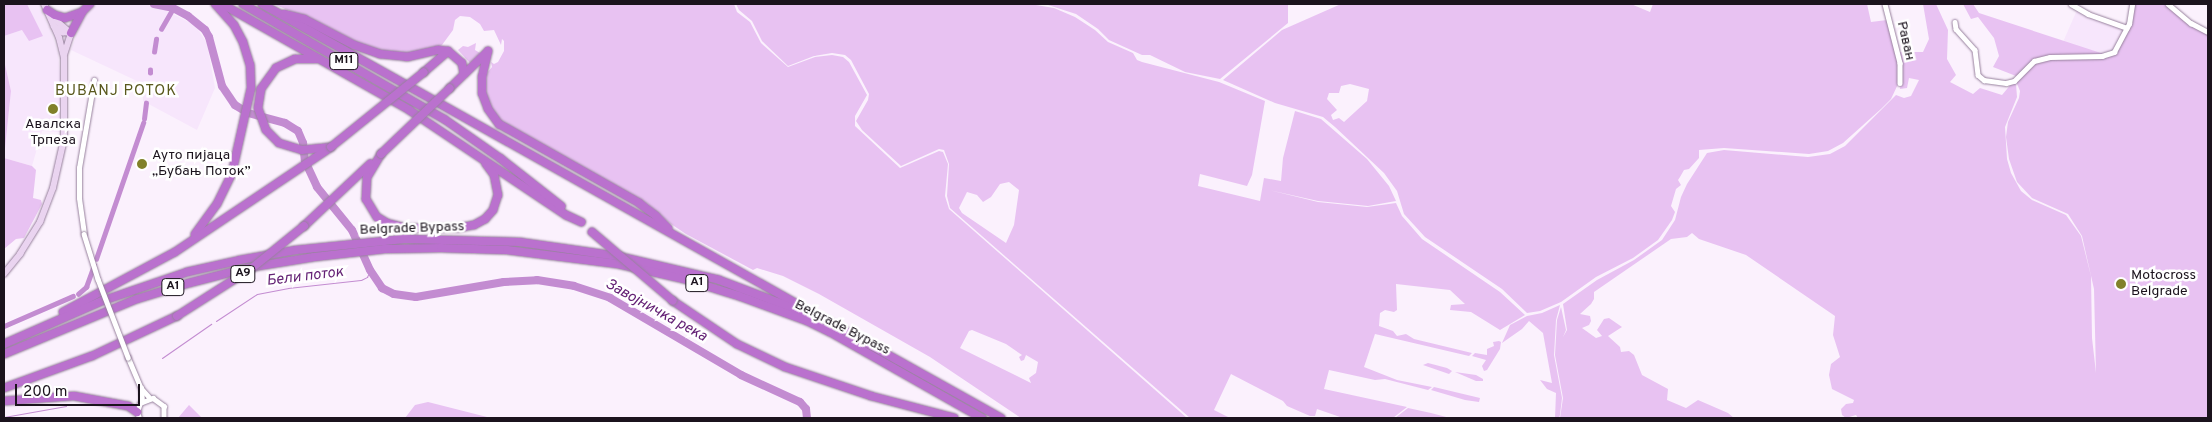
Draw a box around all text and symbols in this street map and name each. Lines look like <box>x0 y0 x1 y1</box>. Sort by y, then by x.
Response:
street label: Раван <box>1892 20 1918 62</box>
road number: M11 <box>329 51 359 70</box>
district label: BUBANJ POTOK <box>53 83 179 101</box>
marker: Авалска Трпеза <box>47 103 59 115</box>
place label: Авалска Трпеза <box>25 117 81 150</box>
place label: Ауто пијаца „Бубањ Поток” <box>152 148 250 180</box>
marker: Ауто пијаца „Бубањ Поток” <box>136 158 148 170</box>
street label: Belgrade Bypass <box>359 219 465 239</box>
water label: Бели поток <box>265 263 345 291</box>
road number: A9 <box>229 264 257 284</box>
place label: Motocross Belgrade <box>2131 268 2196 300</box>
road number: A1 <box>684 274 710 292</box>
water label: Завојничка река <box>602 276 710 346</box>
road number: A1 <box>160 278 186 296</box>
marker: Motocross Belgrade <box>2115 278 2127 290</box>
street label: Belgrade Bypass <box>791 297 893 359</box>
scale bar <box>18 374 142 406</box>
text: 200 m <box>23 383 68 402</box>

